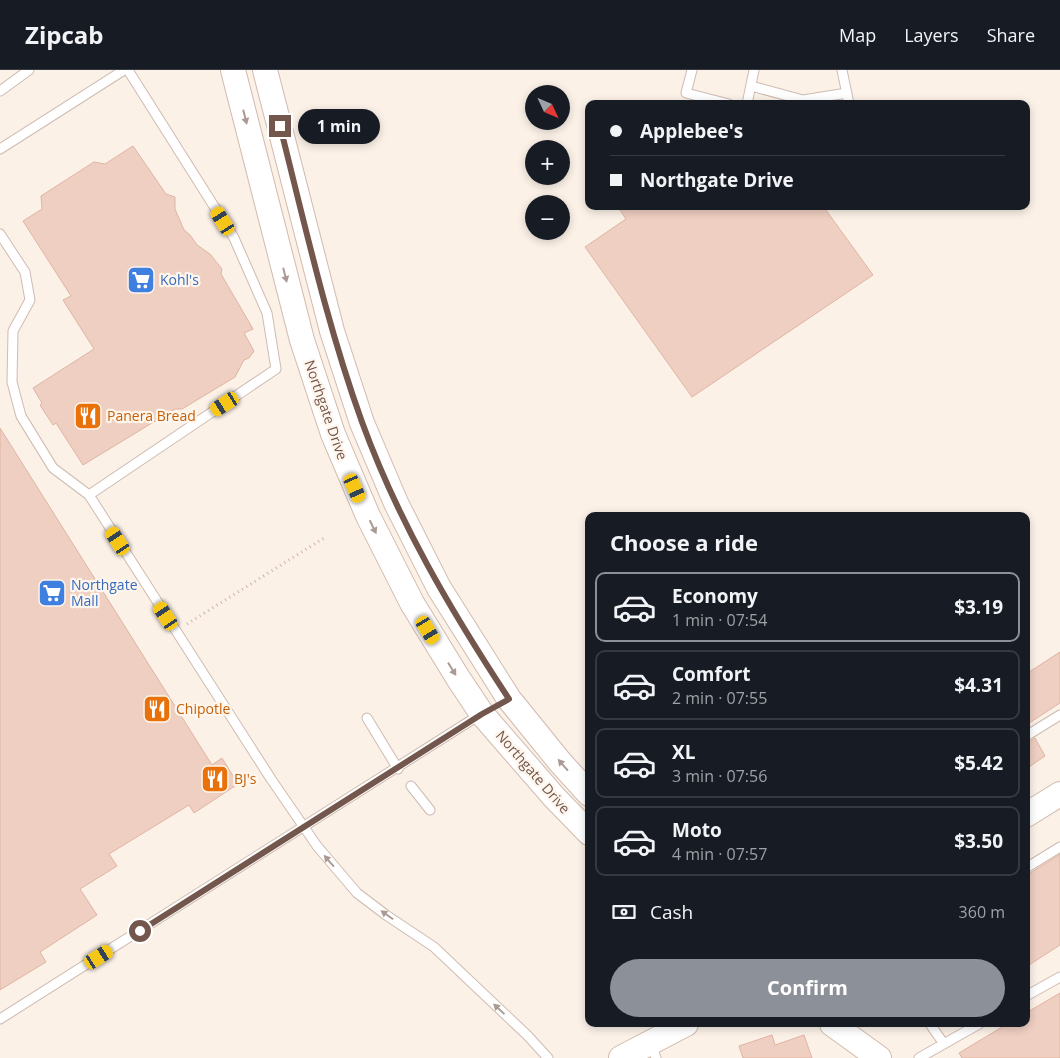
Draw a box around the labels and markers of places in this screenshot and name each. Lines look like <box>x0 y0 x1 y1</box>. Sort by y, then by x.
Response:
supermarket icon: Kohl's <box>126 265 156 295</box>
place label: Kohl's <box>160 270 199 289</box>
restaurant icon: Panera Bread <box>73 401 103 431</box>
place label: Panera Bread <box>107 406 196 425</box>
place label: Northgate Mall <box>71 575 138 610</box>
supermarket icon: Northgate Mall <box>37 578 67 608</box>
restaurant icon: Chipotle <box>142 694 172 724</box>
place label: Chipotle <box>176 699 230 718</box>
restaurant icon: BJ's <box>200 764 230 794</box>
place label: BJ's <box>234 769 257 788</box>

